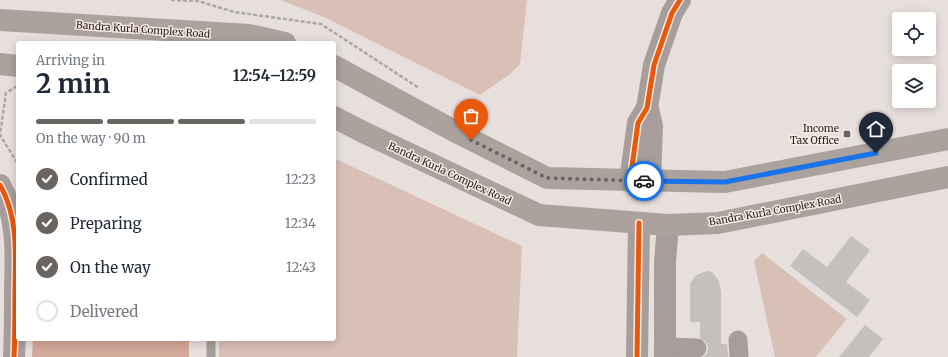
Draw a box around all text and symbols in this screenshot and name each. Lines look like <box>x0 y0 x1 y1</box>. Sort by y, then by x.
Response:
map controls <box>892 12 936 108</box>
button: locate <box>892 12 936 56</box>
street label: Bandra Kurla Complex Road <box>76 18 210 41</box>
text: Arriving in <box>36 52 105 69</box>
button: layers <box>892 64 936 108</box>
text: 12:54–12:59 <box>233 66 316 85</box>
text: 2 min <box>36 67 110 100</box>
pin <box>454 99 488 140</box>
icon: bag <box>460 105 482 127</box>
pin <box>859 112 893 153</box>
icon: home <box>865 118 887 140</box>
place label: Income Tax Office <box>790 122 839 147</box>
marker: Income Tax Office <box>842 129 852 139</box>
text: On the way · 90 m <box>36 130 146 147</box>
street label: Bandra Kurla Complex Road <box>386 139 513 208</box>
courier <box>624 161 664 201</box>
icon: check <box>36 168 58 190</box>
text: Confirmed <box>70 170 148 189</box>
icon: car <box>633 170 655 192</box>
text: 12:23 <box>285 171 316 188</box>
street label: Bandra Kurla Complex Road <box>708 192 842 229</box>
icon: check <box>36 212 58 234</box>
text: Preparing <box>70 214 142 233</box>
text: 12:34 <box>285 215 316 232</box>
icon: check <box>36 256 58 278</box>
text: On the way <box>70 258 151 277</box>
text: 12:43 <box>286 259 316 276</box>
text: Delivered <box>70 302 138 321</box>

